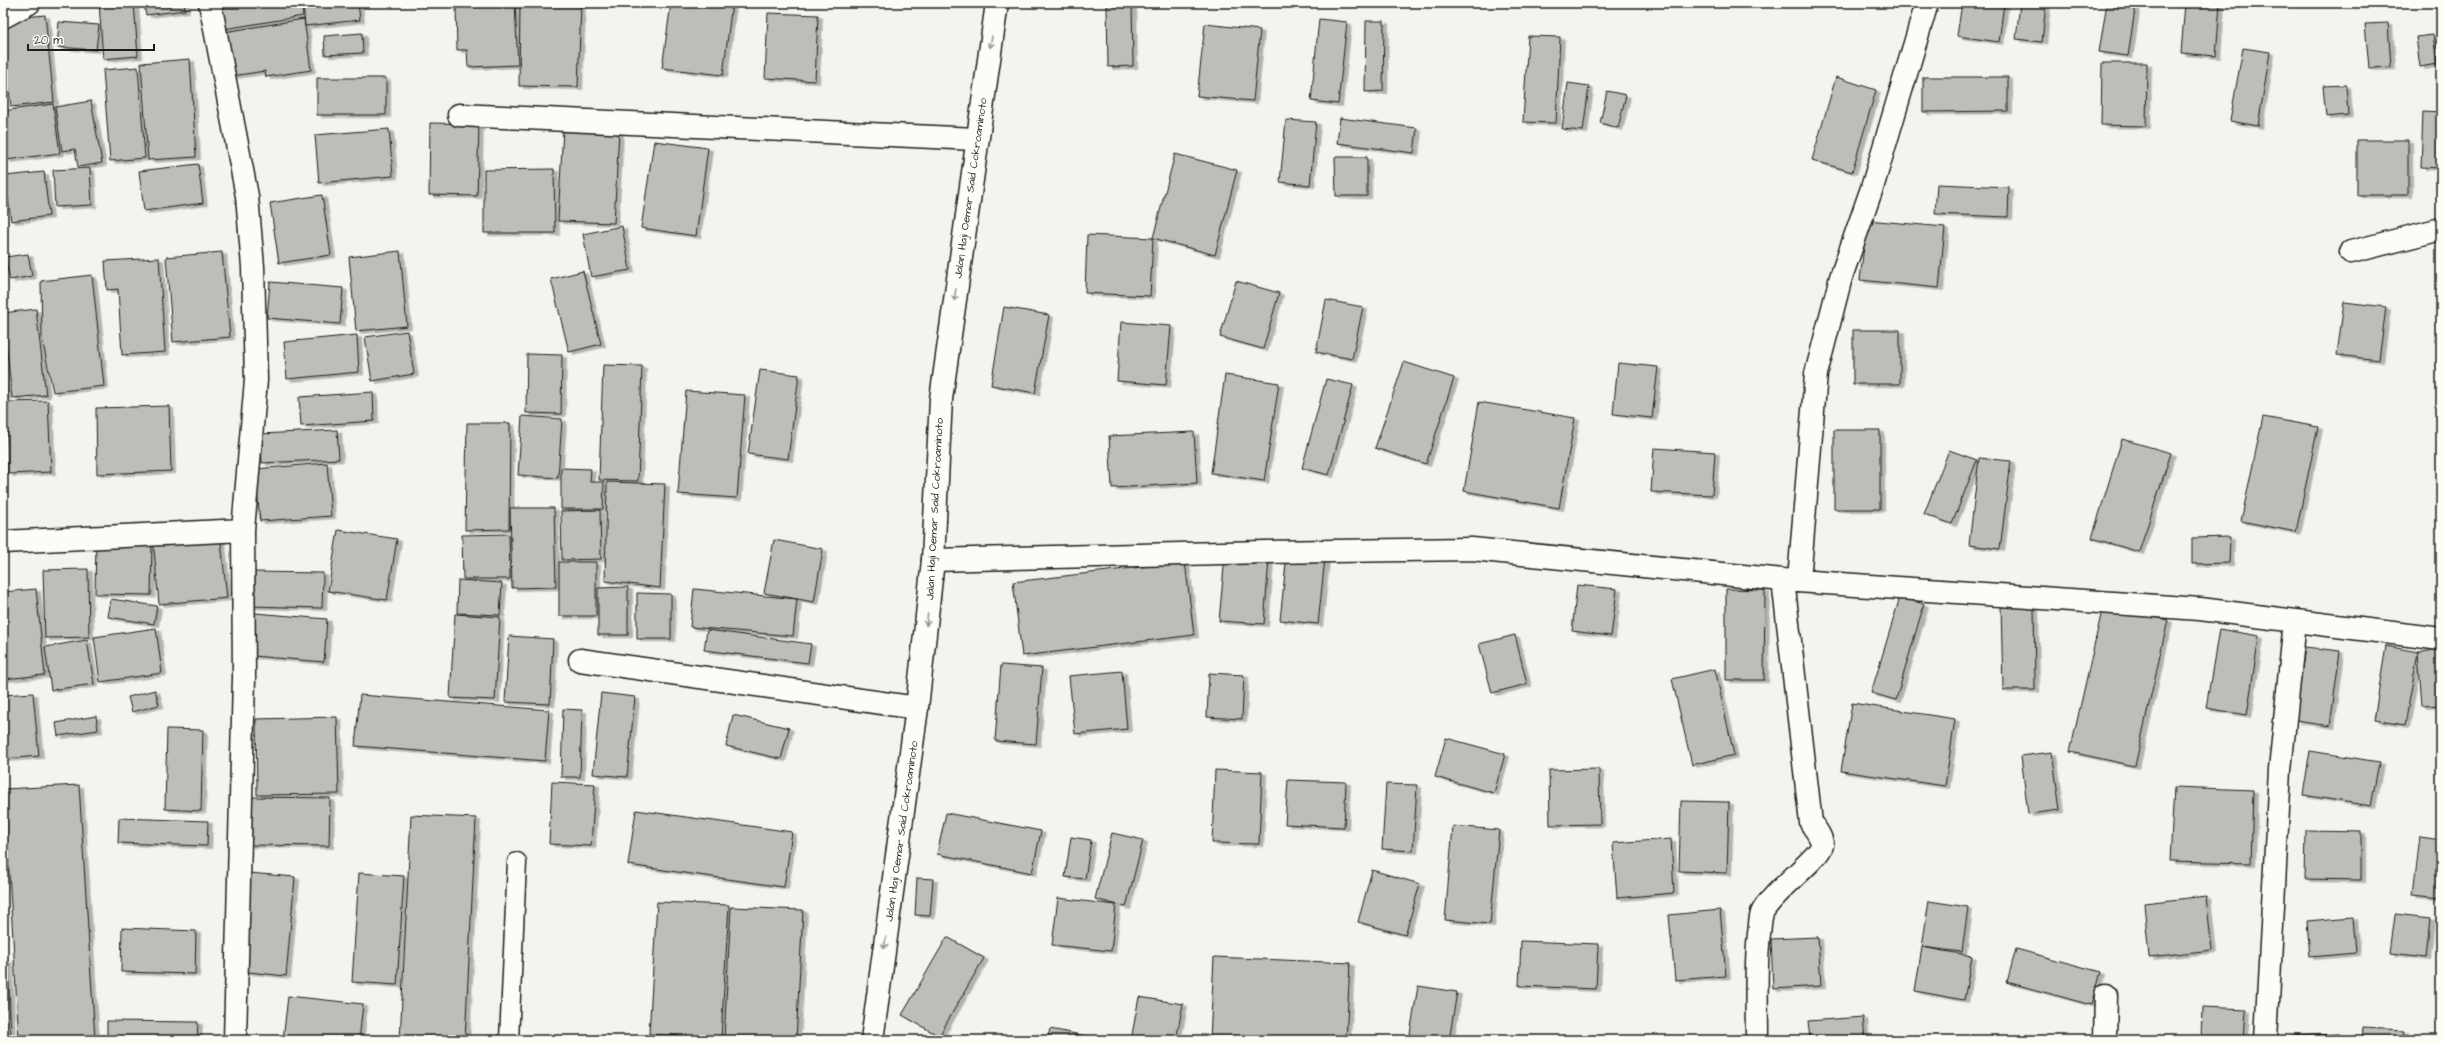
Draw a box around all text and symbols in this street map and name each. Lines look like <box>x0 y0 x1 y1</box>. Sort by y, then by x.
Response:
scale bar <box>28 26 154 52</box>
text: 20 m <box>34 32 63 49</box>
one-way arrow <box>987 35 995 48</box>
street label: Jalan Haji Oemar Said Cokroaminoto <box>950 96 991 279</box>
one-way arrow <box>951 288 959 301</box>
street label: Jalan Haji Oemar Said Cokroaminoto <box>922 417 947 600</box>
one-way arrow <box>923 613 931 626</box>
street label: Jalan Haji Oemar Said Cokroaminoto <box>881 739 922 922</box>
one-way arrow <box>882 936 889 949</box>

